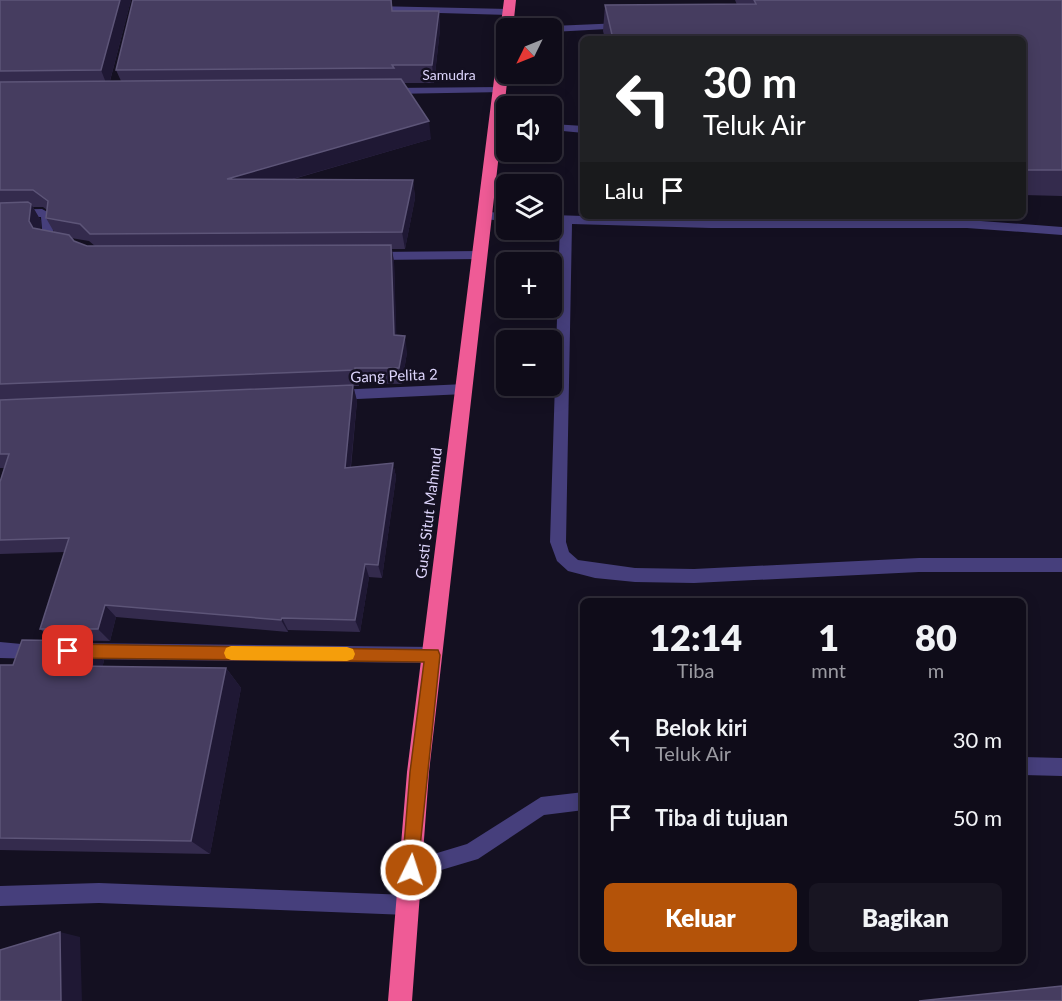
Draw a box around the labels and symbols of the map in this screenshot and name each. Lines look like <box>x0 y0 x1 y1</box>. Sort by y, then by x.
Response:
north arrow <box>496 18 562 84</box>
street label: Samudra <box>422 66 476 83</box>
street label: Gang Pelita 2 <box>350 364 438 386</box>
street label: Gusti Situt Mahmud <box>411 446 445 579</box>
pin <box>42 625 93 676</box>
position arrow <box>379 838 443 902</box>

